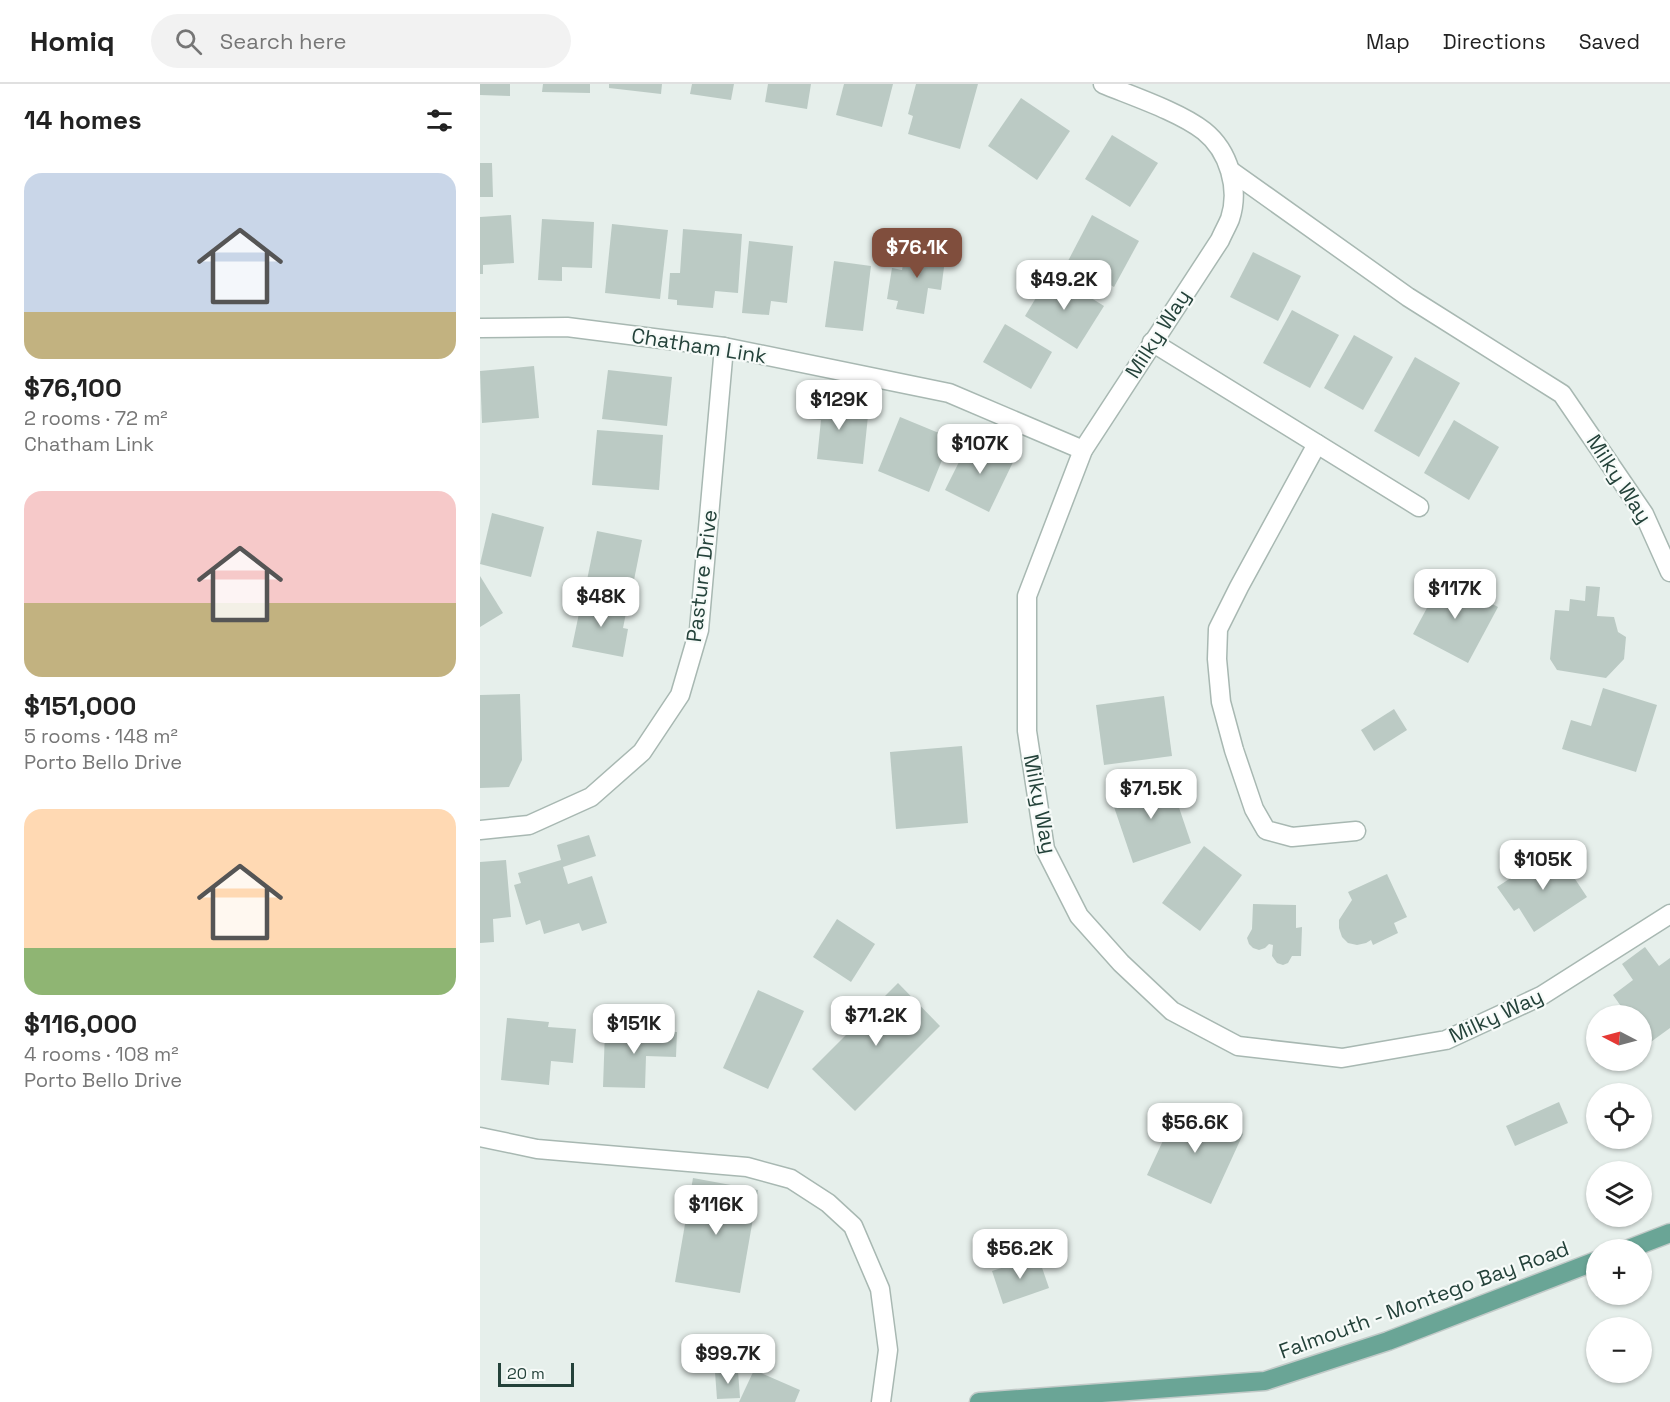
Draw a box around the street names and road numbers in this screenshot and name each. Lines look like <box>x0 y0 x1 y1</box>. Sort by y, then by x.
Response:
street label: Milky Way <box>1119 284 1196 383</box>
street label: Chatham Link <box>629 321 769 370</box>
street label: Milky Way <box>1581 429 1658 528</box>
street label: Pasture Drive <box>680 508 723 644</box>
street label: Milky Way <box>1018 752 1063 856</box>
street label: Milky Way <box>1444 982 1547 1049</box>
street label: Falmouth - Montego Bay Road <box>1275 1234 1573 1365</box>

